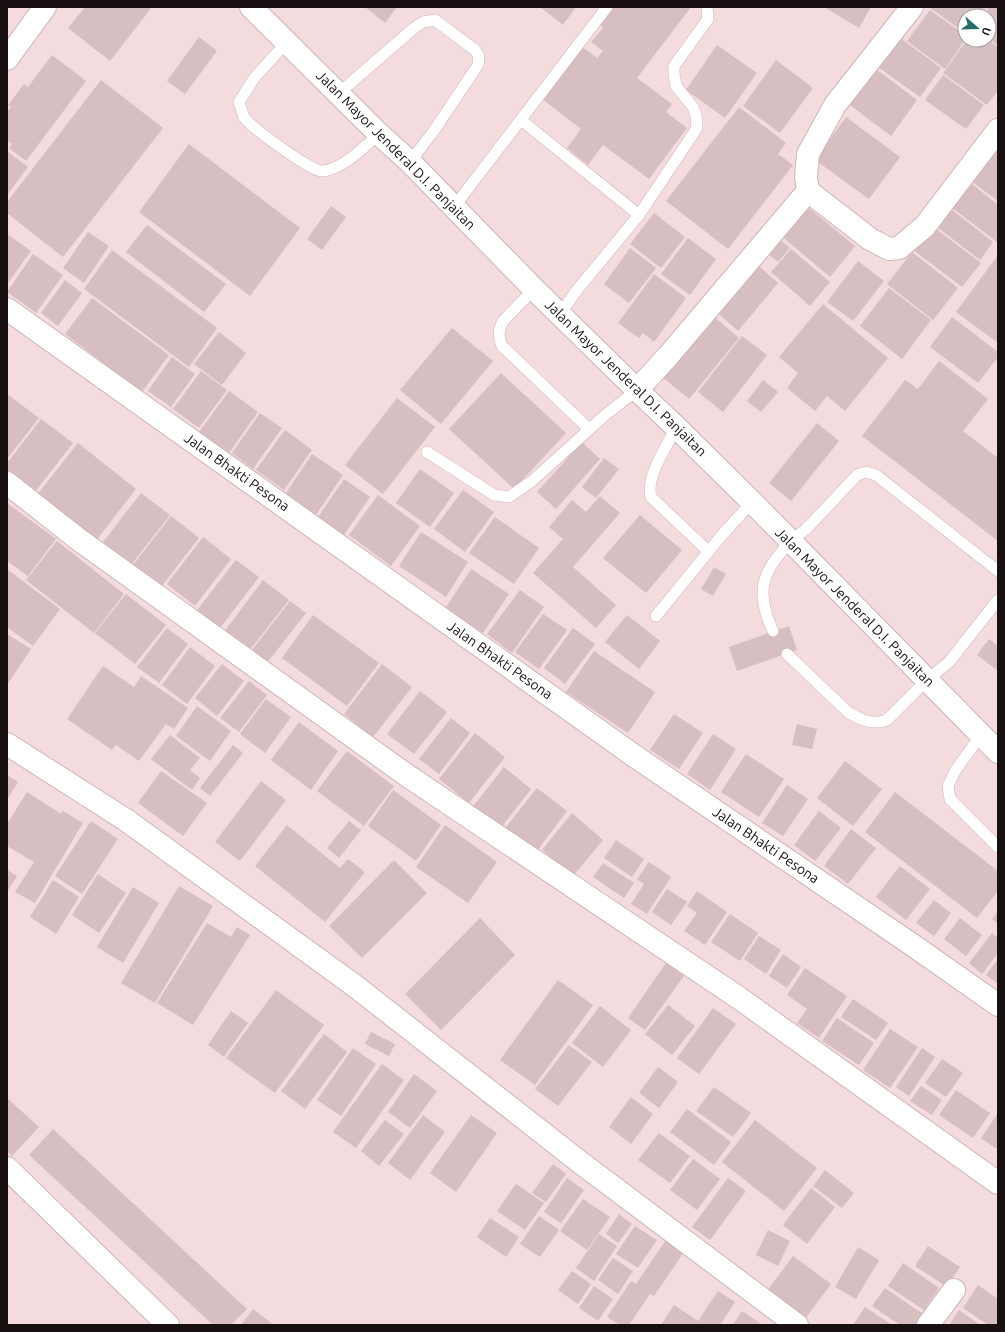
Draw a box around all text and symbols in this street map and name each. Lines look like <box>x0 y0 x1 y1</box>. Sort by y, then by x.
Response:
north arrow <box>957 8 997 48</box>
text: U <box>979 26 993 37</box>
street label: Jalan Mayor Jenderal D.I. Panjaitan <box>313 67 479 233</box>
street label: Jalan Mayor Jenderal D.I. Panjaitan <box>542 296 710 460</box>
street label: Jalan Bhakti Pesona <box>181 430 293 514</box>
street label: Jalan Mayor Jenderal D.I. Panjaitan <box>772 524 938 690</box>
street label: Jalan Bhakti Pesona <box>444 618 556 702</box>
street label: Jalan Bhakti Pesona <box>710 804 822 886</box>

